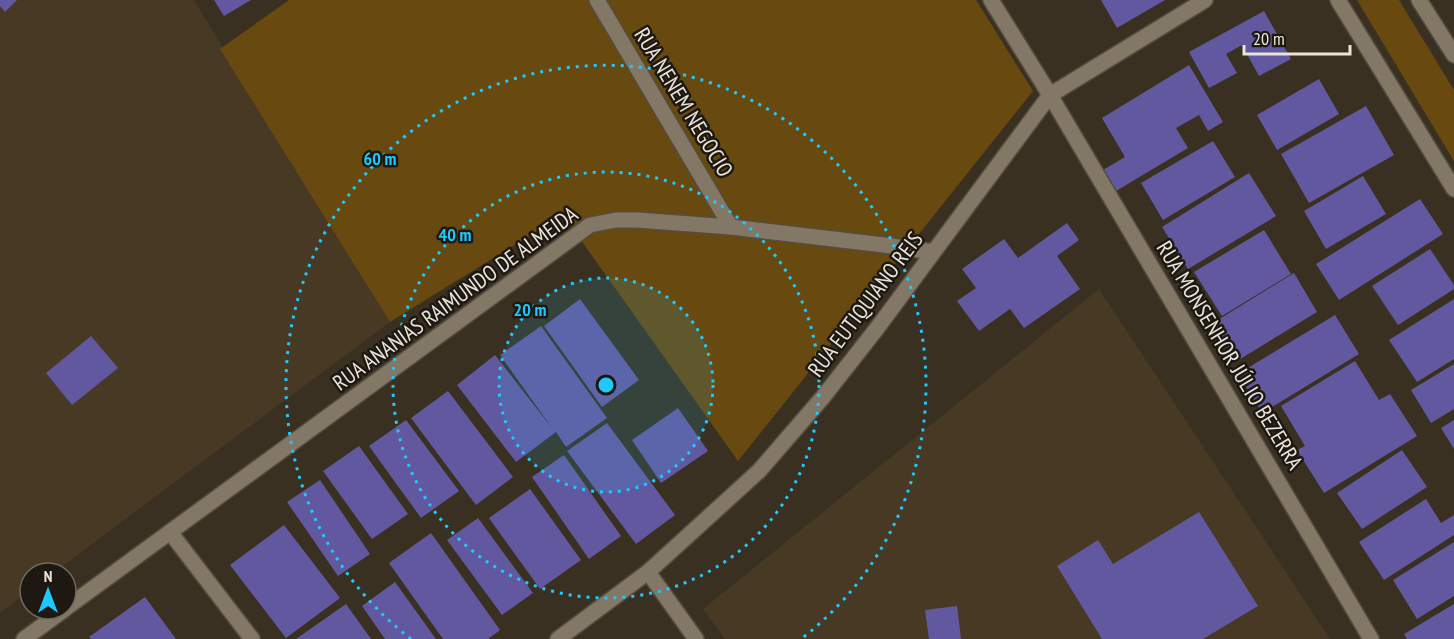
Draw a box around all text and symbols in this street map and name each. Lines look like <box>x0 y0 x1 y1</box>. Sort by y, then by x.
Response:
scale bar <box>1244 18 1350 56</box>
street label: RUA NENEM NEGOCIO <box>628 22 740 182</box>
text: 20 m <box>1253 27 1285 50</box>
text: 60 m <box>364 147 396 170</box>
street label: RUA ANANIAS RAIMUNDO DE ALMEIDA <box>327 199 583 396</box>
text: 40 m <box>439 223 471 246</box>
street label: RUA EUTIQUIANO REIS <box>801 226 929 382</box>
street label: RUA MONSENHOR JÚLIO BEZERRA <box>1151 236 1310 475</box>
text: 20 m <box>514 298 546 321</box>
centre of rings <box>596 375 616 395</box>
north arrow <box>18 561 78 621</box>
text: N <box>44 566 52 586</box>

